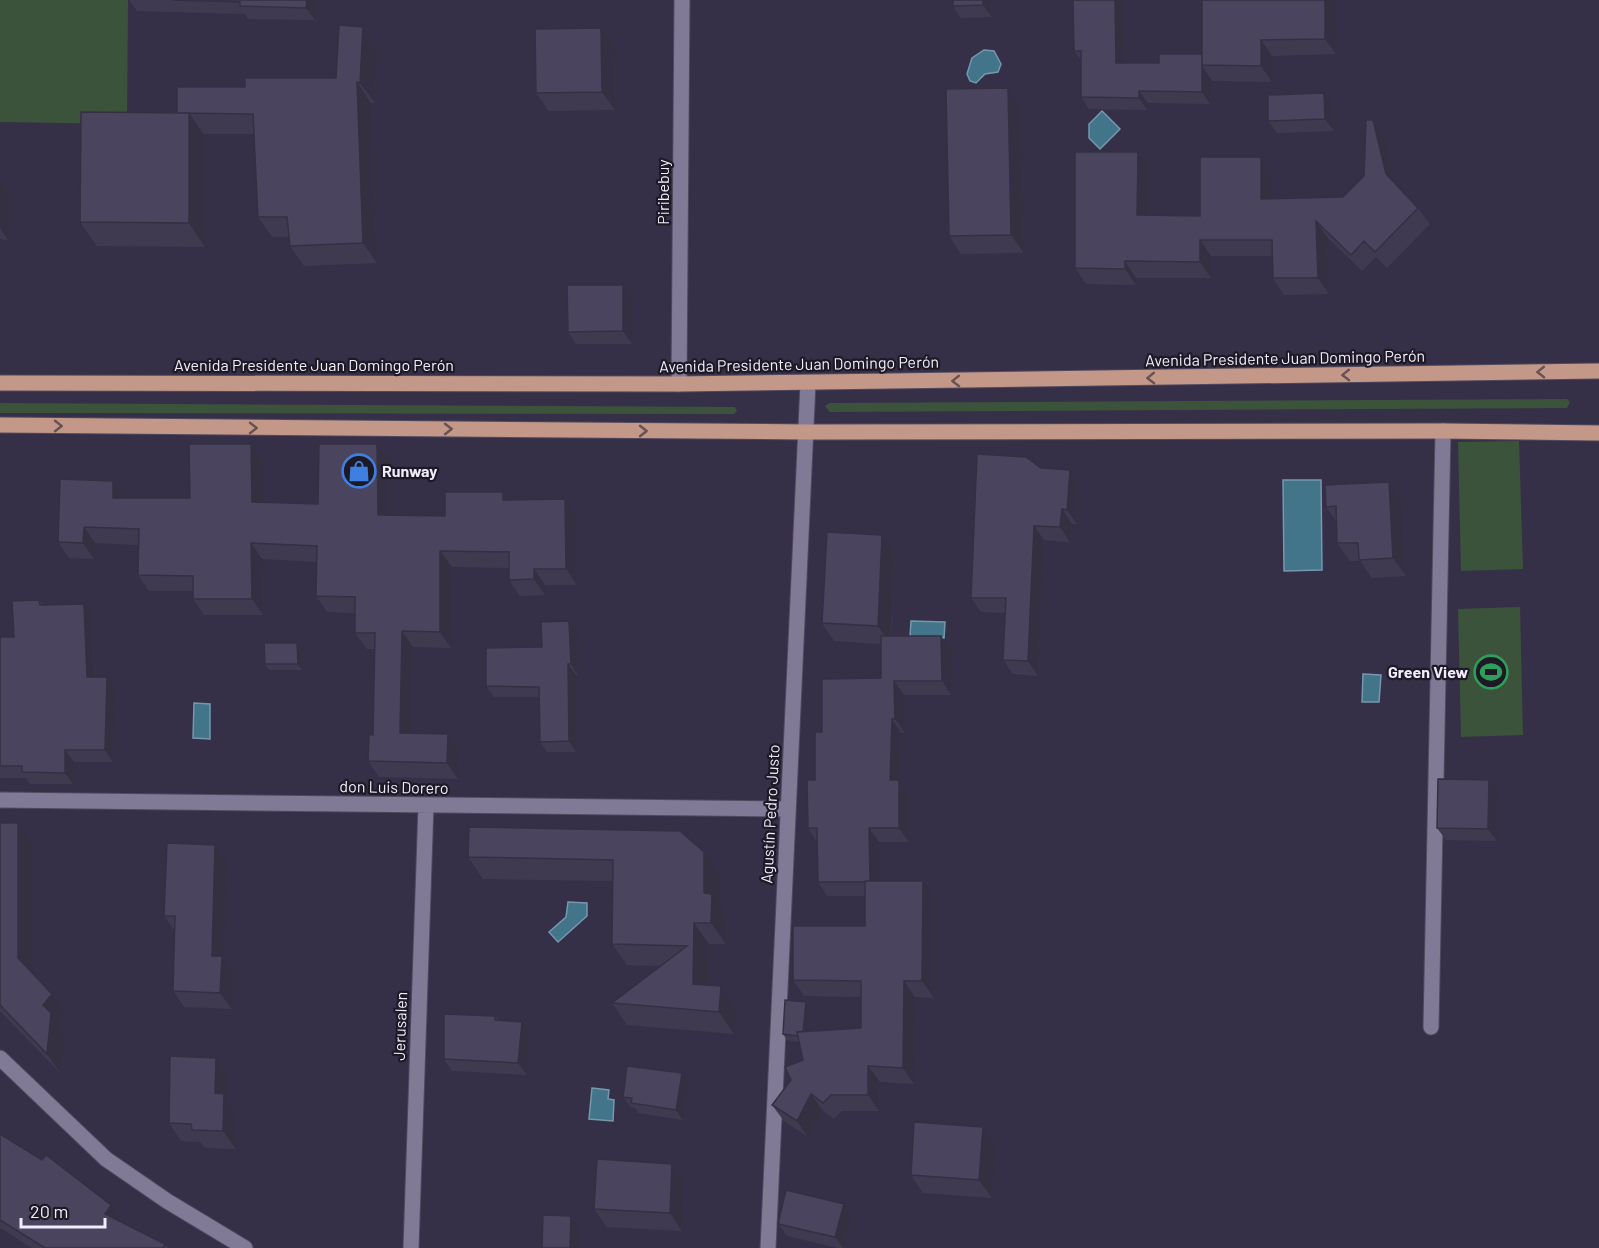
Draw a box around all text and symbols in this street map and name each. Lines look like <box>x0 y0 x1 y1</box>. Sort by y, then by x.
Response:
street label: Piribebuy <box>653 159 672 225</box>
street label: Avenida Presidente Juan Domingo Perón <box>1145 346 1425 369</box>
street label: Avenida Presidente Juan Domingo Perón <box>659 352 939 375</box>
street label: Avenida Presidente Juan Domingo Perón <box>174 355 454 374</box>
one-way arrow <box>1536 366 1545 378</box>
one-way arrow <box>1341 369 1350 381</box>
one-way arrow <box>1146 371 1155 384</box>
one-way arrow <box>951 374 960 387</box>
one-way arrow <box>54 420 63 432</box>
one-way arrow <box>249 422 258 434</box>
one-way arrow <box>444 423 453 435</box>
one-way arrow <box>639 425 648 437</box>
shop icon: Runway <box>341 453 377 489</box>
place label: Runway <box>382 461 437 480</box>
sports icon: Green View <box>1473 654 1509 690</box>
place label: Green View <box>1388 662 1468 681</box>
street label: Agustín Pedro Justo <box>756 744 783 884</box>
street label: don Luis Dorero <box>339 776 449 797</box>
street label: Jerusalen <box>389 991 410 1061</box>
scale bar <box>21 1191 105 1229</box>
text: 20 m <box>30 1200 68 1222</box>

